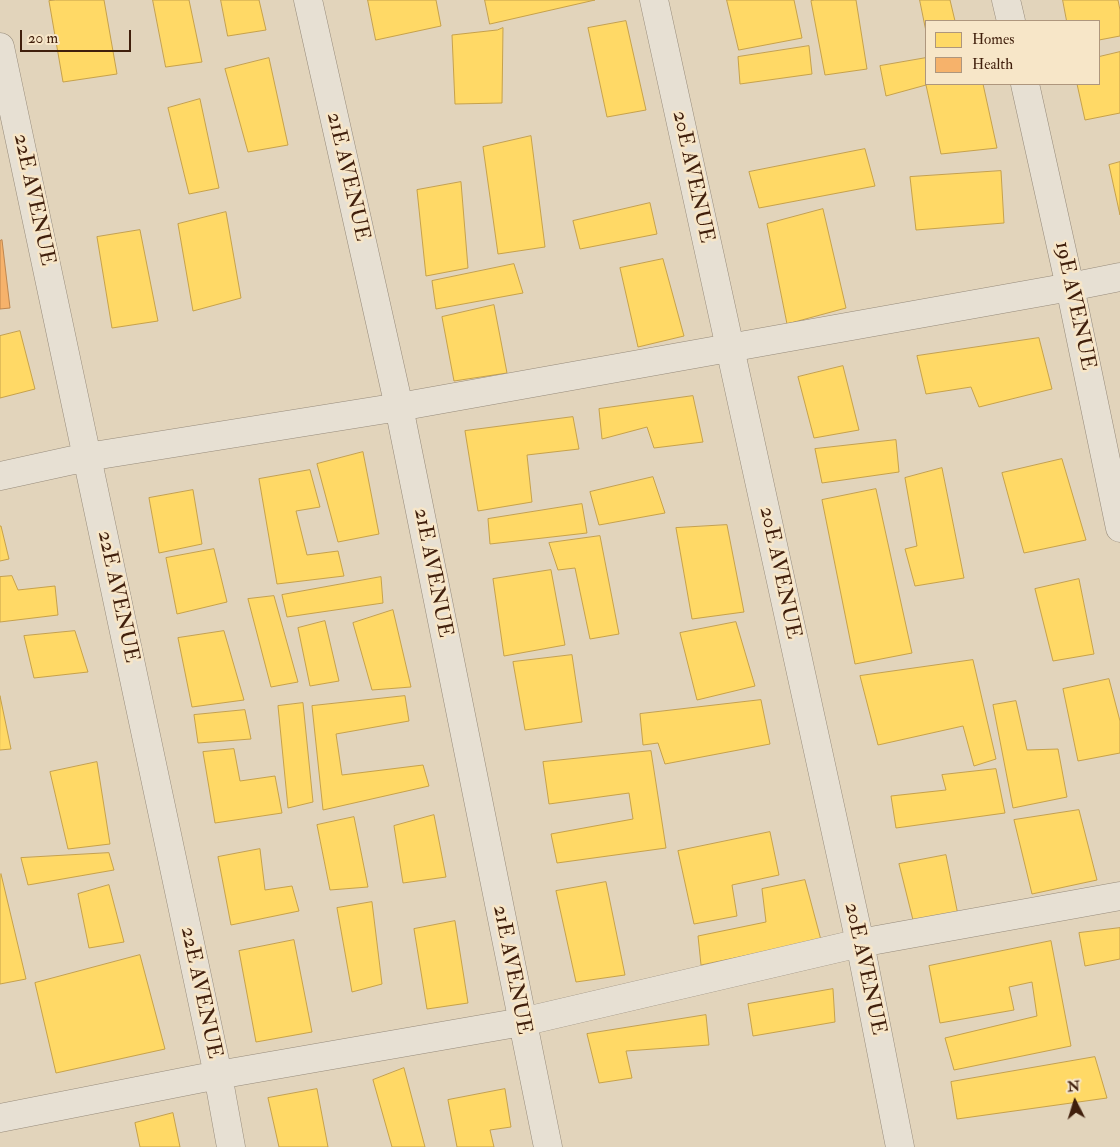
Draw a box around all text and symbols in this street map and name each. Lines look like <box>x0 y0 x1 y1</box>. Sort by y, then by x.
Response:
scale bar <box>22 20 134 52</box>
legend <box>925 20 1100 85</box>
text: 20 m <box>28 29 58 48</box>
text: Homes <box>972 30 1014 49</box>
text: Health <box>972 55 1013 74</box>
street label: 20E AVENUE <box>666 109 718 245</box>
street label: 21E AVENUE <box>320 110 374 244</box>
street label: 22E AVENUE <box>7 132 59 268</box>
street label: 19E AVENUE <box>1048 239 1100 373</box>
street label: 20E AVENUE <box>753 505 805 641</box>
street label: 21E AVENUE <box>407 506 457 640</box>
street label: 22E AVENUE <box>91 529 143 665</box>
street label: 20E AVENUE <box>838 901 890 1037</box>
street label: 21E AVENUE <box>486 903 536 1037</box>
street label: 22E AVENUE <box>174 925 226 1061</box>
north arrow <box>1050 1077 1100 1127</box>
text: N <box>1067 1078 1081 1096</box>

